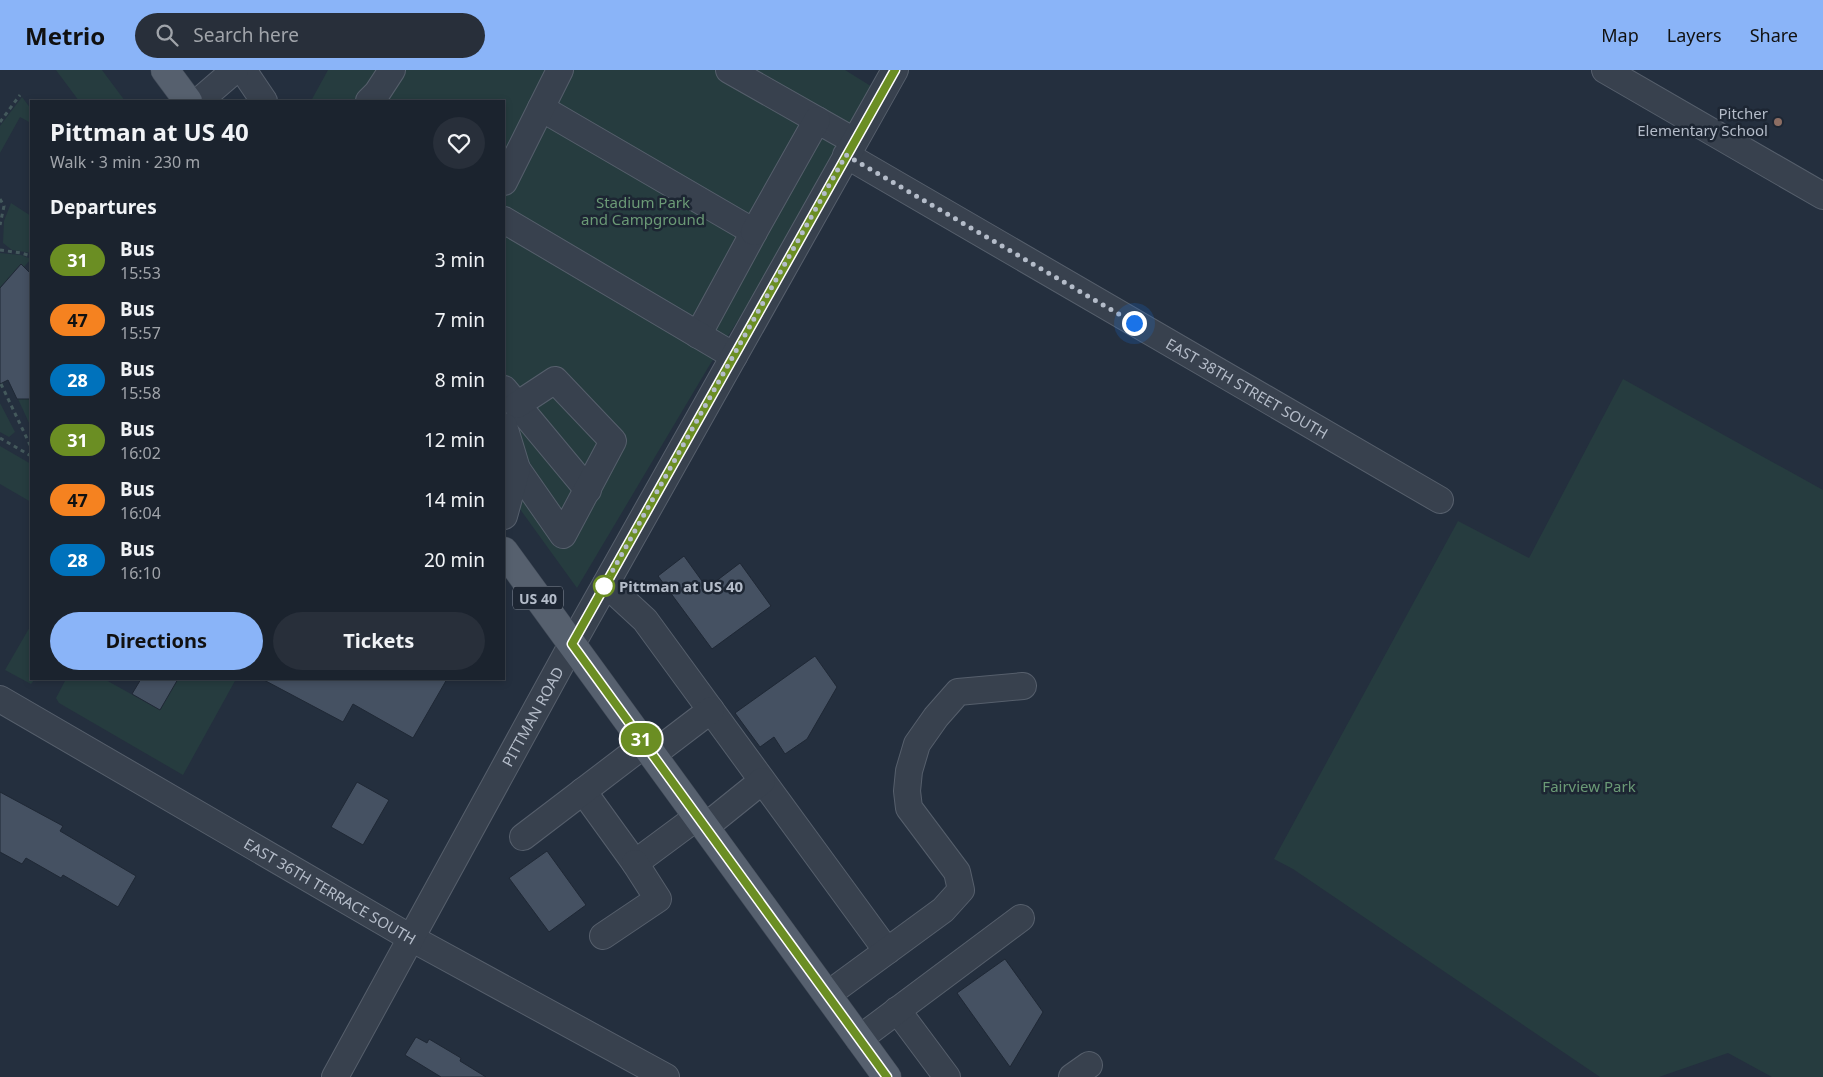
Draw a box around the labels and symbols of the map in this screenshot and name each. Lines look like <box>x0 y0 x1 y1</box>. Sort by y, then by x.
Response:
place label: Pitcher Elementary School <box>1637 103 1768 140</box>
marker: Pitcher Elementary School <box>1772 116 1784 128</box>
park label: Stadium Park and Campground <box>581 192 705 229</box>
your location <box>1122 311 1147 336</box>
street label: EAST 38TH STREET SOUTH <box>1163 333 1332 443</box>
marker: Pittman at US 40 <box>593 575 615 597</box>
place label: Pittman at US 40 <box>619 576 744 596</box>
road number: US 40 <box>513 586 563 610</box>
street label: PITTMAN ROAD <box>497 663 568 770</box>
line badge: 31 <box>618 723 664 755</box>
park label: Fairview Park <box>1542 776 1636 796</box>
street label: EAST 36TH TERRACE SOUTH <box>241 833 420 949</box>

